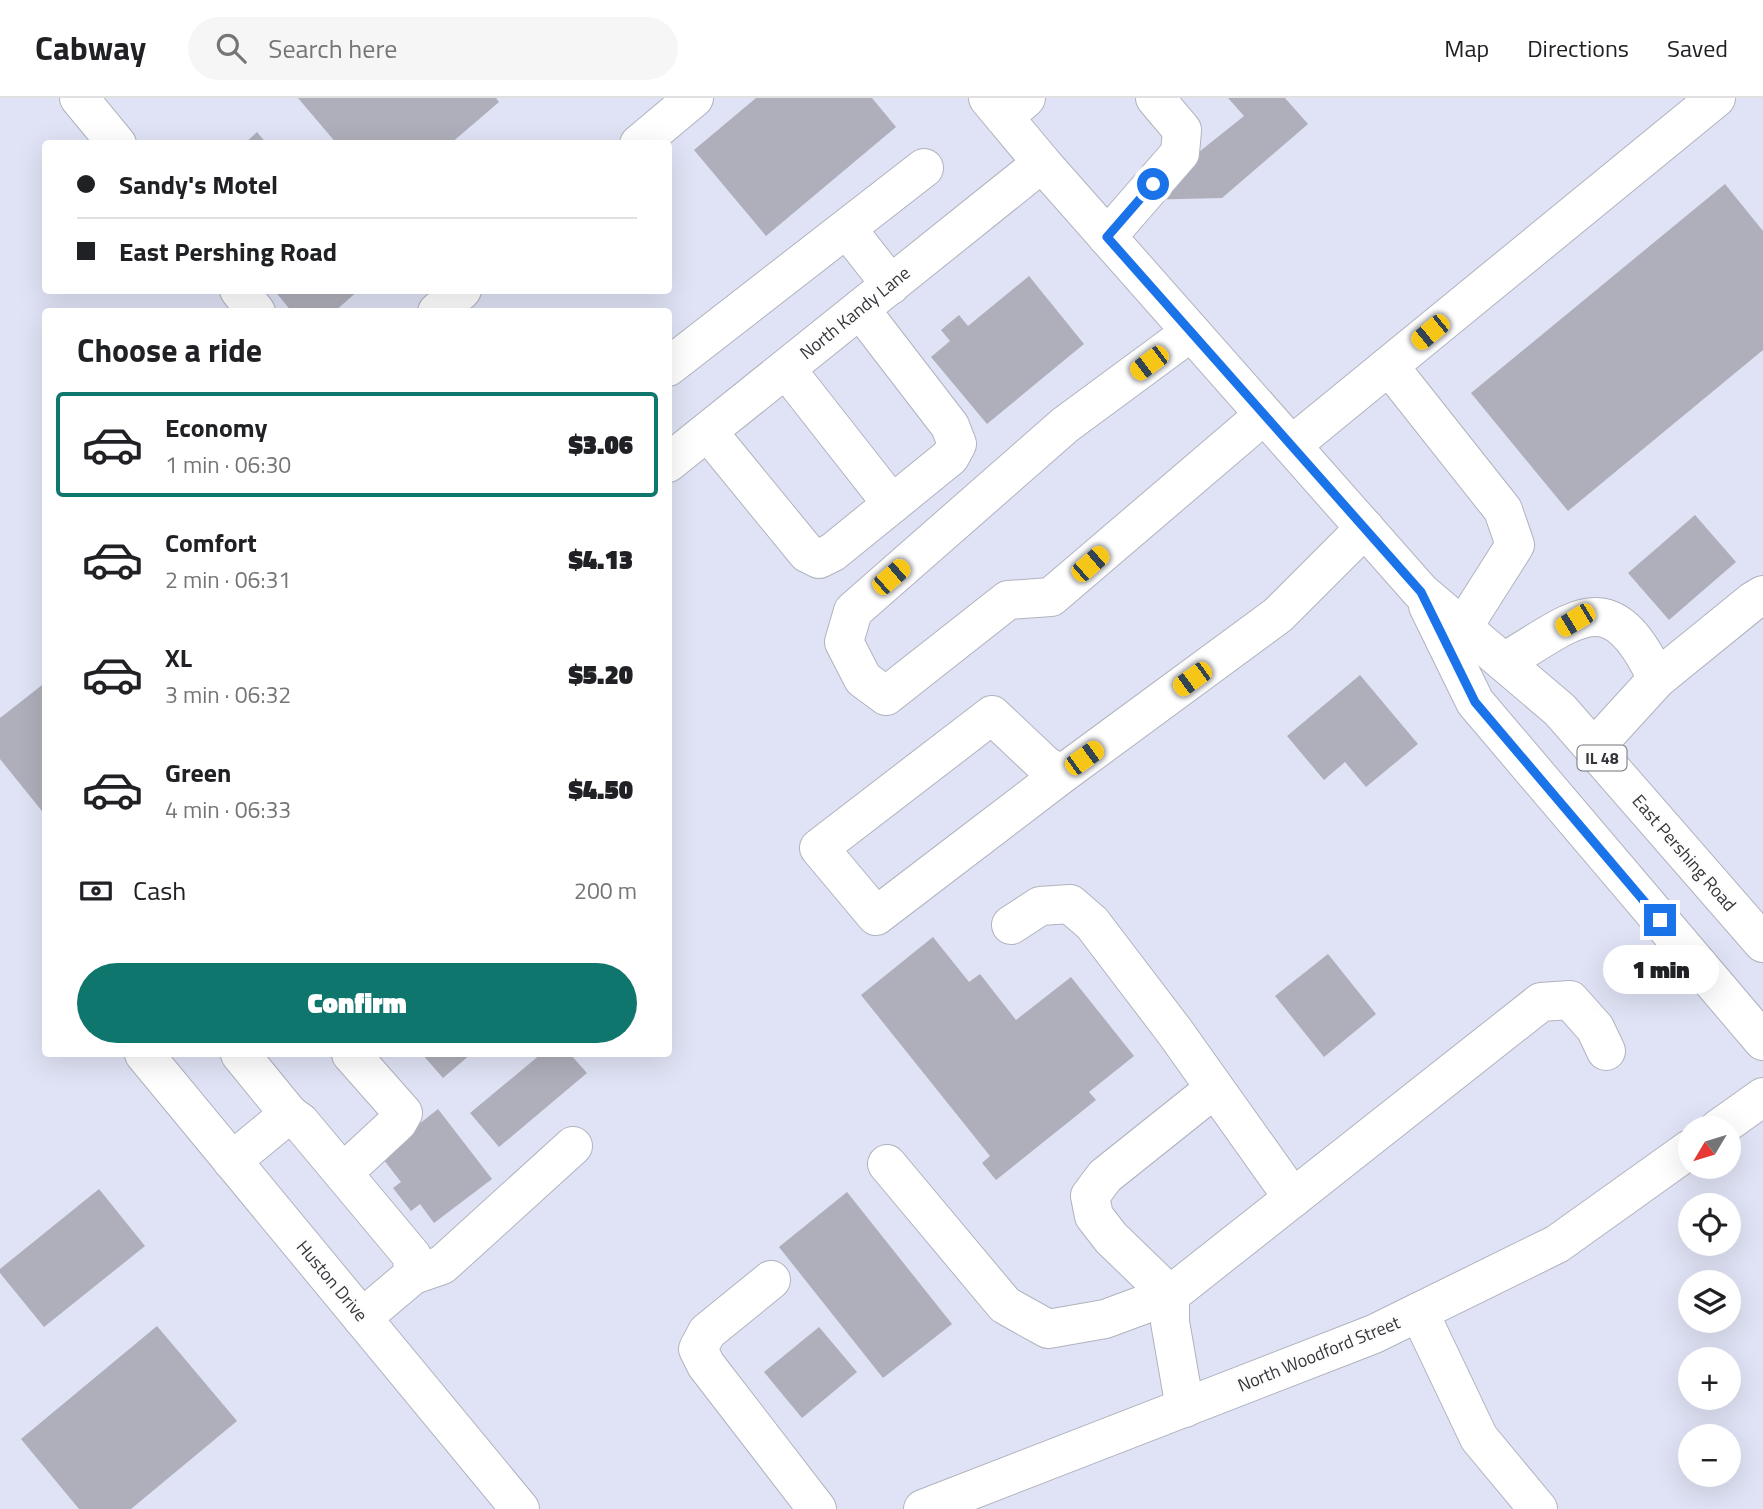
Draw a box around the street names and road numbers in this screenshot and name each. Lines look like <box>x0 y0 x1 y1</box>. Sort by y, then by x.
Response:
street label: North Kandy Lane <box>794 260 916 366</box>
road number: IL 48 <box>1578 746 1626 771</box>
street label: East Pershing Road <box>1626 788 1743 917</box>
street label: Huston Drive <box>290 1234 375 1327</box>
street label: North Woodford Street <box>1234 1308 1405 1398</box>

